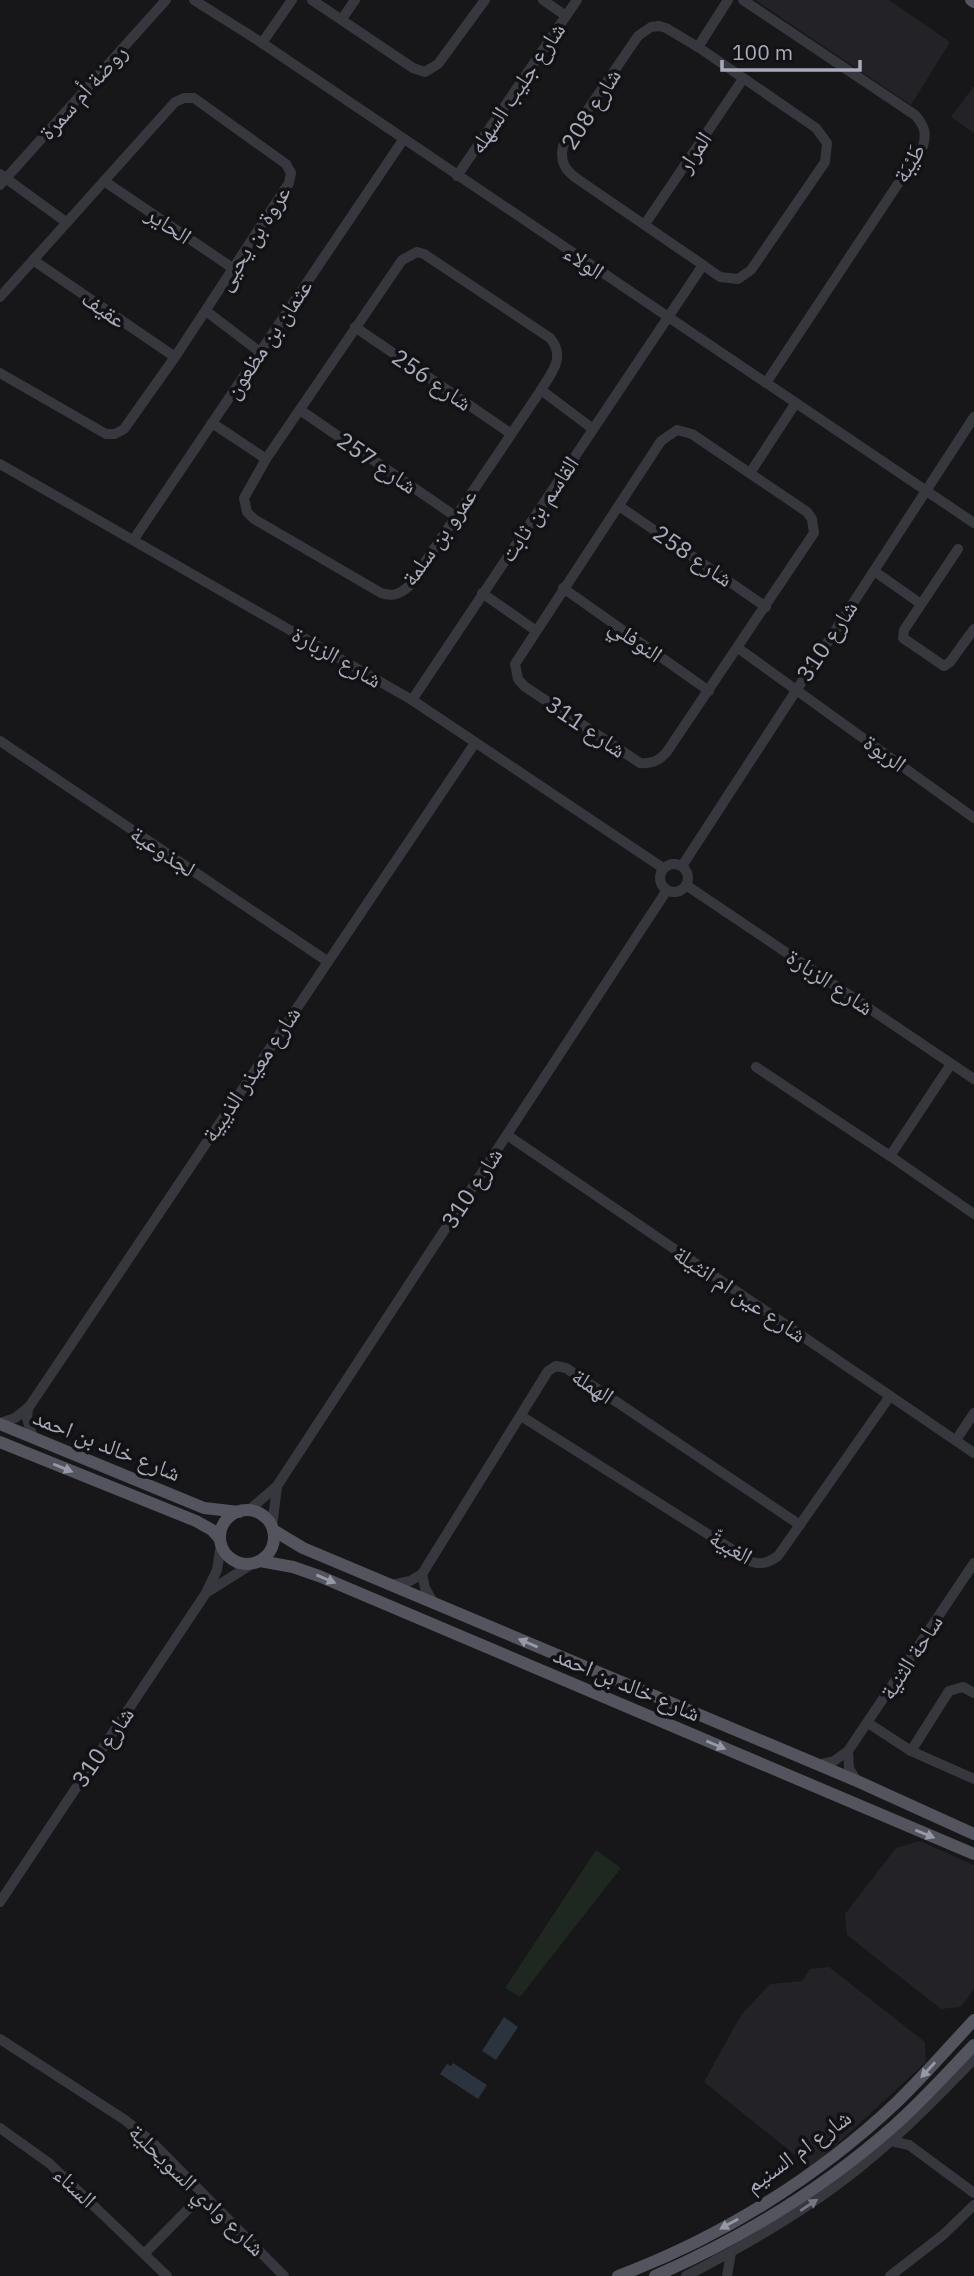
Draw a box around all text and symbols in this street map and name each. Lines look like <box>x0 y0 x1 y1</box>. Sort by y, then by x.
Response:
street label: شارع جليب السهله <box>461 16 572 160</box>
scale bar <box>722 28 860 72</box>
street label: روضة أم سمرة <box>31 37 135 147</box>
text: 100 m <box>732 38 793 66</box>
street label: شارع 208 <box>553 62 628 155</box>
street label: المرار <box>668 125 718 179</box>
street label: طَيْبَة <box>885 137 931 188</box>
street label: عروة بن يحيى <box>208 179 297 296</box>
street label: الحاير <box>140 198 198 250</box>
street label: الولاء <box>558 237 611 286</box>
street label: عثمان بن مظعون <box>216 273 318 404</box>
street label: عقيف <box>76 282 133 334</box>
street label: شارع 256 <box>386 341 478 418</box>
street label: شارع 257 <box>331 424 423 501</box>
street label: القاسم بن ثابت <box>492 450 586 568</box>
street label: عمرو بن سلمة <box>394 481 483 591</box>
street label: شارع 258 <box>647 517 739 594</box>
street label: شارع 310 <box>789 594 864 687</box>
street label: النوفلي <box>601 610 669 672</box>
street label: شارع الزبارة <box>287 618 388 695</box>
street label: شارع 311 <box>540 688 632 765</box>
street label: الربوة <box>858 726 913 778</box>
street label: لجذوعية <box>125 818 202 883</box>
street label: شارع الزبارة <box>780 941 880 1022</box>
street label: شارع معيذر الذيبية <box>194 1000 307 1148</box>
street label: شارع 310 <box>434 1141 509 1234</box>
street label: شارع عين ام انثيلة <box>667 1238 813 1350</box>
street label: الهملة <box>567 1360 620 1410</box>
street label: شارع خالد بن احمد <box>29 1401 186 1488</box>
one-way arrow <box>53 1462 74 1473</box>
street label: الغبيةّ <box>704 1522 759 1570</box>
one-way arrow <box>316 1573 336 1585</box>
street label: ساحة الثنية <box>872 1608 949 1705</box>
one-way arrow <box>518 1637 539 1648</box>
street label: شارع خالد بن احمد <box>549 1639 705 1728</box>
street label: شارع 310 <box>64 1701 141 1793</box>
one-way arrow <box>705 1739 726 1750</box>
one-way arrow <box>915 1828 935 1840</box>
one-way arrow <box>920 2061 936 2078</box>
street label: شارع ام السنيم <box>738 2102 858 2200</box>
street label: شارع وادي السويحلية <box>120 2117 272 2266</box>
street label: السناء <box>48 2159 104 2214</box>
one-way arrow <box>800 2198 818 2212</box>
one-way arrow <box>719 2218 739 2230</box>

